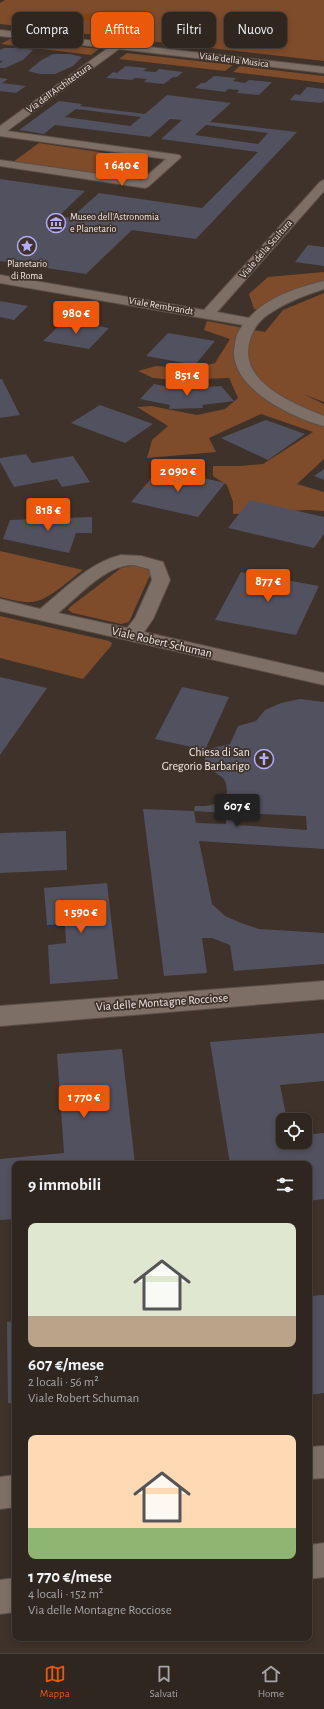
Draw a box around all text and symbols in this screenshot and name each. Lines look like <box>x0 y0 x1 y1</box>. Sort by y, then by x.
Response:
chip: Compra <box>12 12 83 48</box>
chip: Affitta <box>91 12 154 48</box>
chip: Filtri <box>162 12 216 48</box>
chip: Nuovo <box>224 12 287 48</box>
street label: Viale della Musica <box>199 51 270 69</box>
street label: Via dell'Architettura <box>25 61 94 115</box>
pin: 1 640 € <box>85 153 159 187</box>
text: 1 640 € <box>105 159 139 172</box>
museum icon: Museo dell'Astronomia e Planetario <box>45 212 67 234</box>
place label: Museo dell'Astronomia e Planetario <box>70 212 160 234</box>
street label: Viale della Scultura <box>238 217 294 280</box>
place icon: Planetario di Roma <box>16 235 38 257</box>
place label: Planetario di Roma <box>7 259 47 281</box>
street label: Viale Rembrandt <box>128 295 195 317</box>
pin: 980 € <box>48 301 104 335</box>
text: 980 € <box>62 307 90 320</box>
pin: 851 € <box>159 363 215 397</box>
text: 851 € <box>175 369 199 382</box>
pin: 2 090 € <box>141 459 215 493</box>
text: 2 090 € <box>160 465 196 478</box>
pin: 818 € <box>20 498 76 532</box>
text: 818 € <box>35 504 61 517</box>
pin: 877 € <box>240 569 296 603</box>
text: 877 € <box>255 575 281 588</box>
street label: Viale Robert Schuman <box>111 625 213 659</box>
place label: Chiesa di San Gregorio Barbarigo <box>162 746 250 772</box>
church icon: Chiesa di San Gregorio Barbarigo <box>253 748 275 770</box>
pin: 607 € <box>209 794 265 828</box>
text: 607 € <box>224 800 250 813</box>
pin: 1 590 € <box>44 900 118 934</box>
text: 1 590 € <box>64 906 98 919</box>
street label: Via delle Montagne Rocciose <box>95 991 229 1013</box>
pin: 1 770 € <box>47 1085 121 1119</box>
text: 1 770 € <box>68 1091 100 1104</box>
map controls <box>276 1113 312 1149</box>
button: locate <box>276 1113 312 1149</box>
icon: filters <box>274 1174 296 1196</box>
text: 9 immobili <box>28 1176 101 1193</box>
icon: home <box>126 1249 198 1321</box>
text: 607 €/mese <box>28 1356 104 1373</box>
text: 2 locali · 56 m² <box>28 1376 99 1389</box>
text: Viale Robert Schuman <box>28 1392 139 1405</box>
icon: home <box>126 1461 198 1533</box>
text: 1 770 €/mese <box>28 1568 112 1585</box>
text: 4 locali · 152 m² <box>28 1588 103 1601</box>
text: Via delle Montagne Rocciose <box>28 1604 172 1617</box>
tab: Mappa <box>40 1663 70 1700</box>
tab: Salvati <box>149 1663 178 1700</box>
tab: Home <box>258 1663 284 1700</box>

